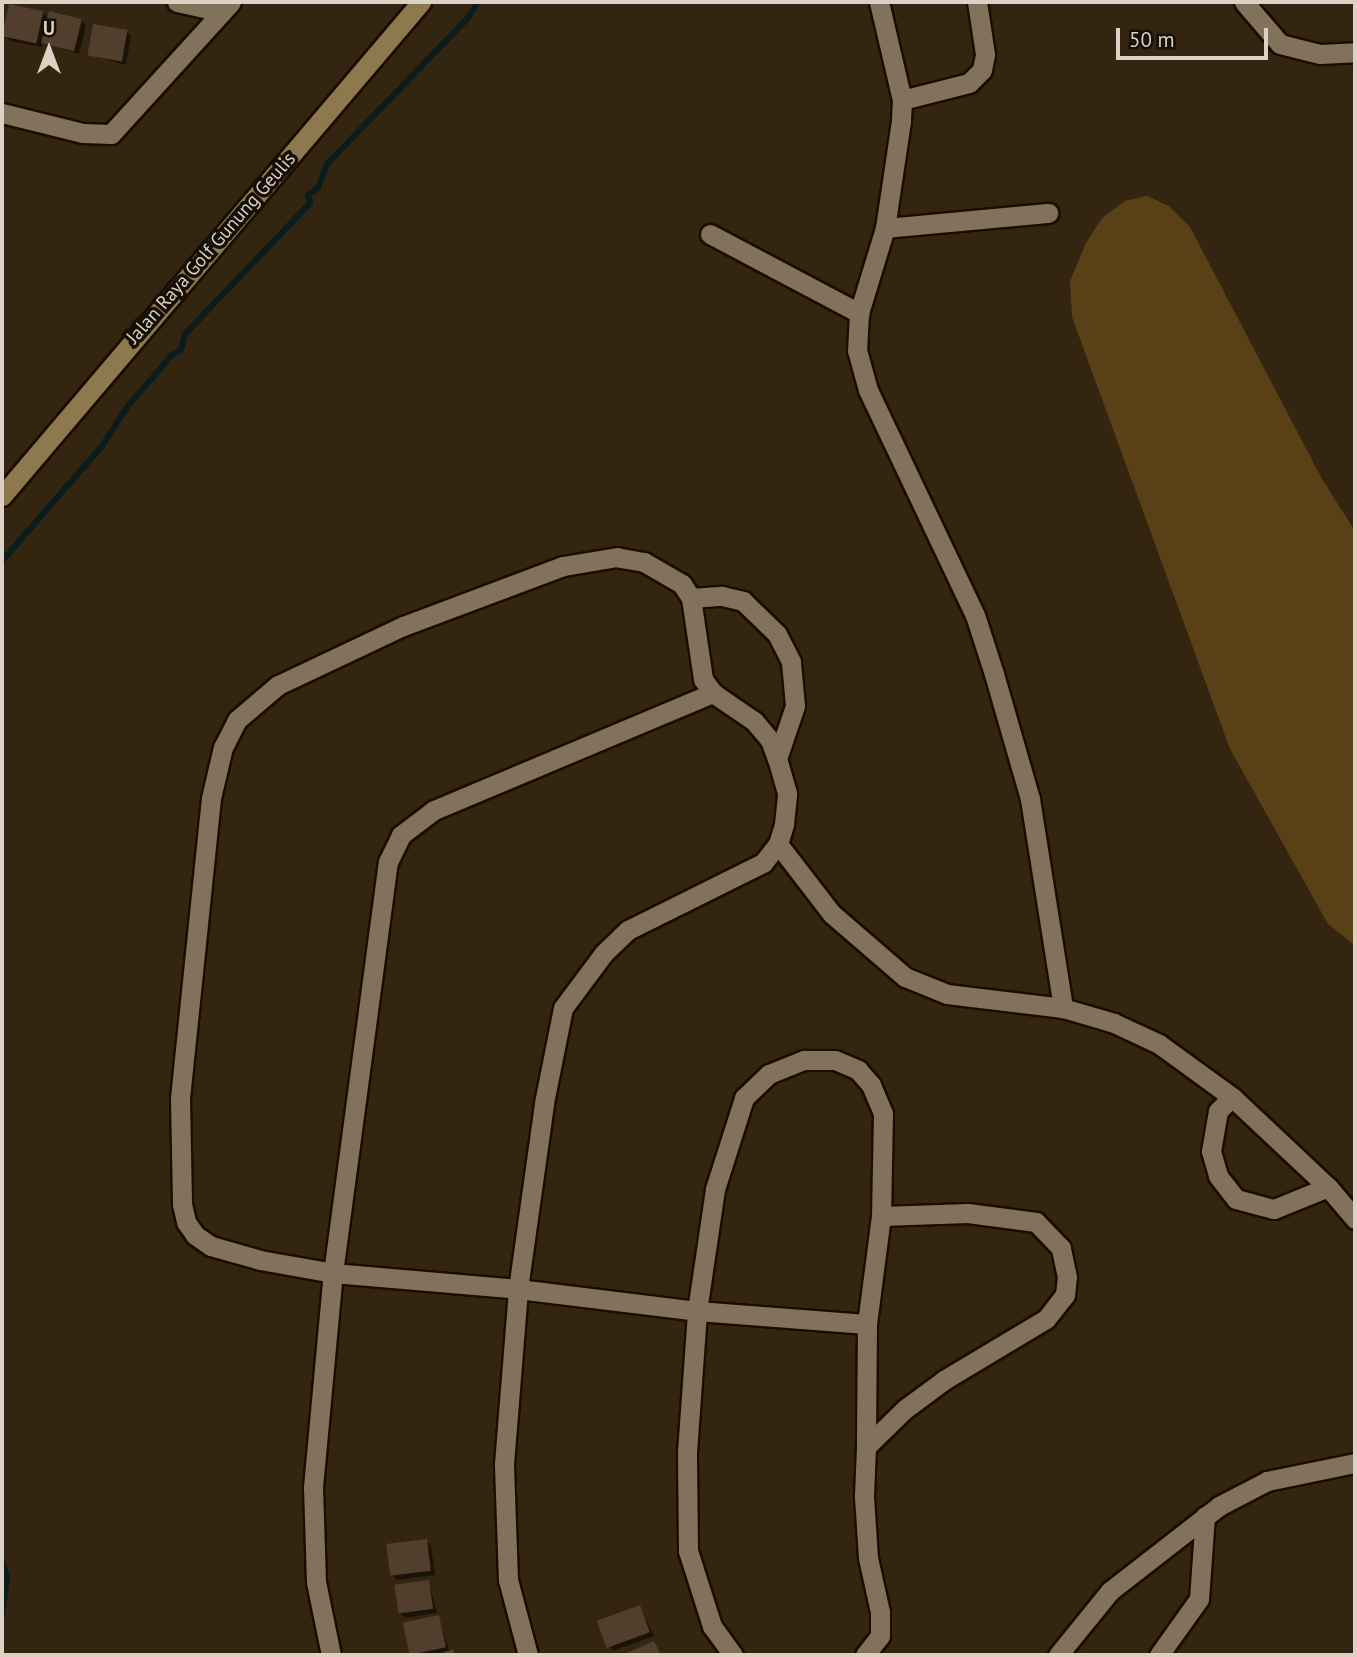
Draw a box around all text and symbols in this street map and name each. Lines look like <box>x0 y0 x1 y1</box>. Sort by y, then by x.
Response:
north arrow <box>14 14 84 84</box>
scale bar <box>1119 14 1271 58</box>
text: U <box>43 16 55 40</box>
text: 50 m <box>1129 26 1175 53</box>
street label: Jalan Raya Golf Gunung Geulis <box>122 148 300 348</box>

